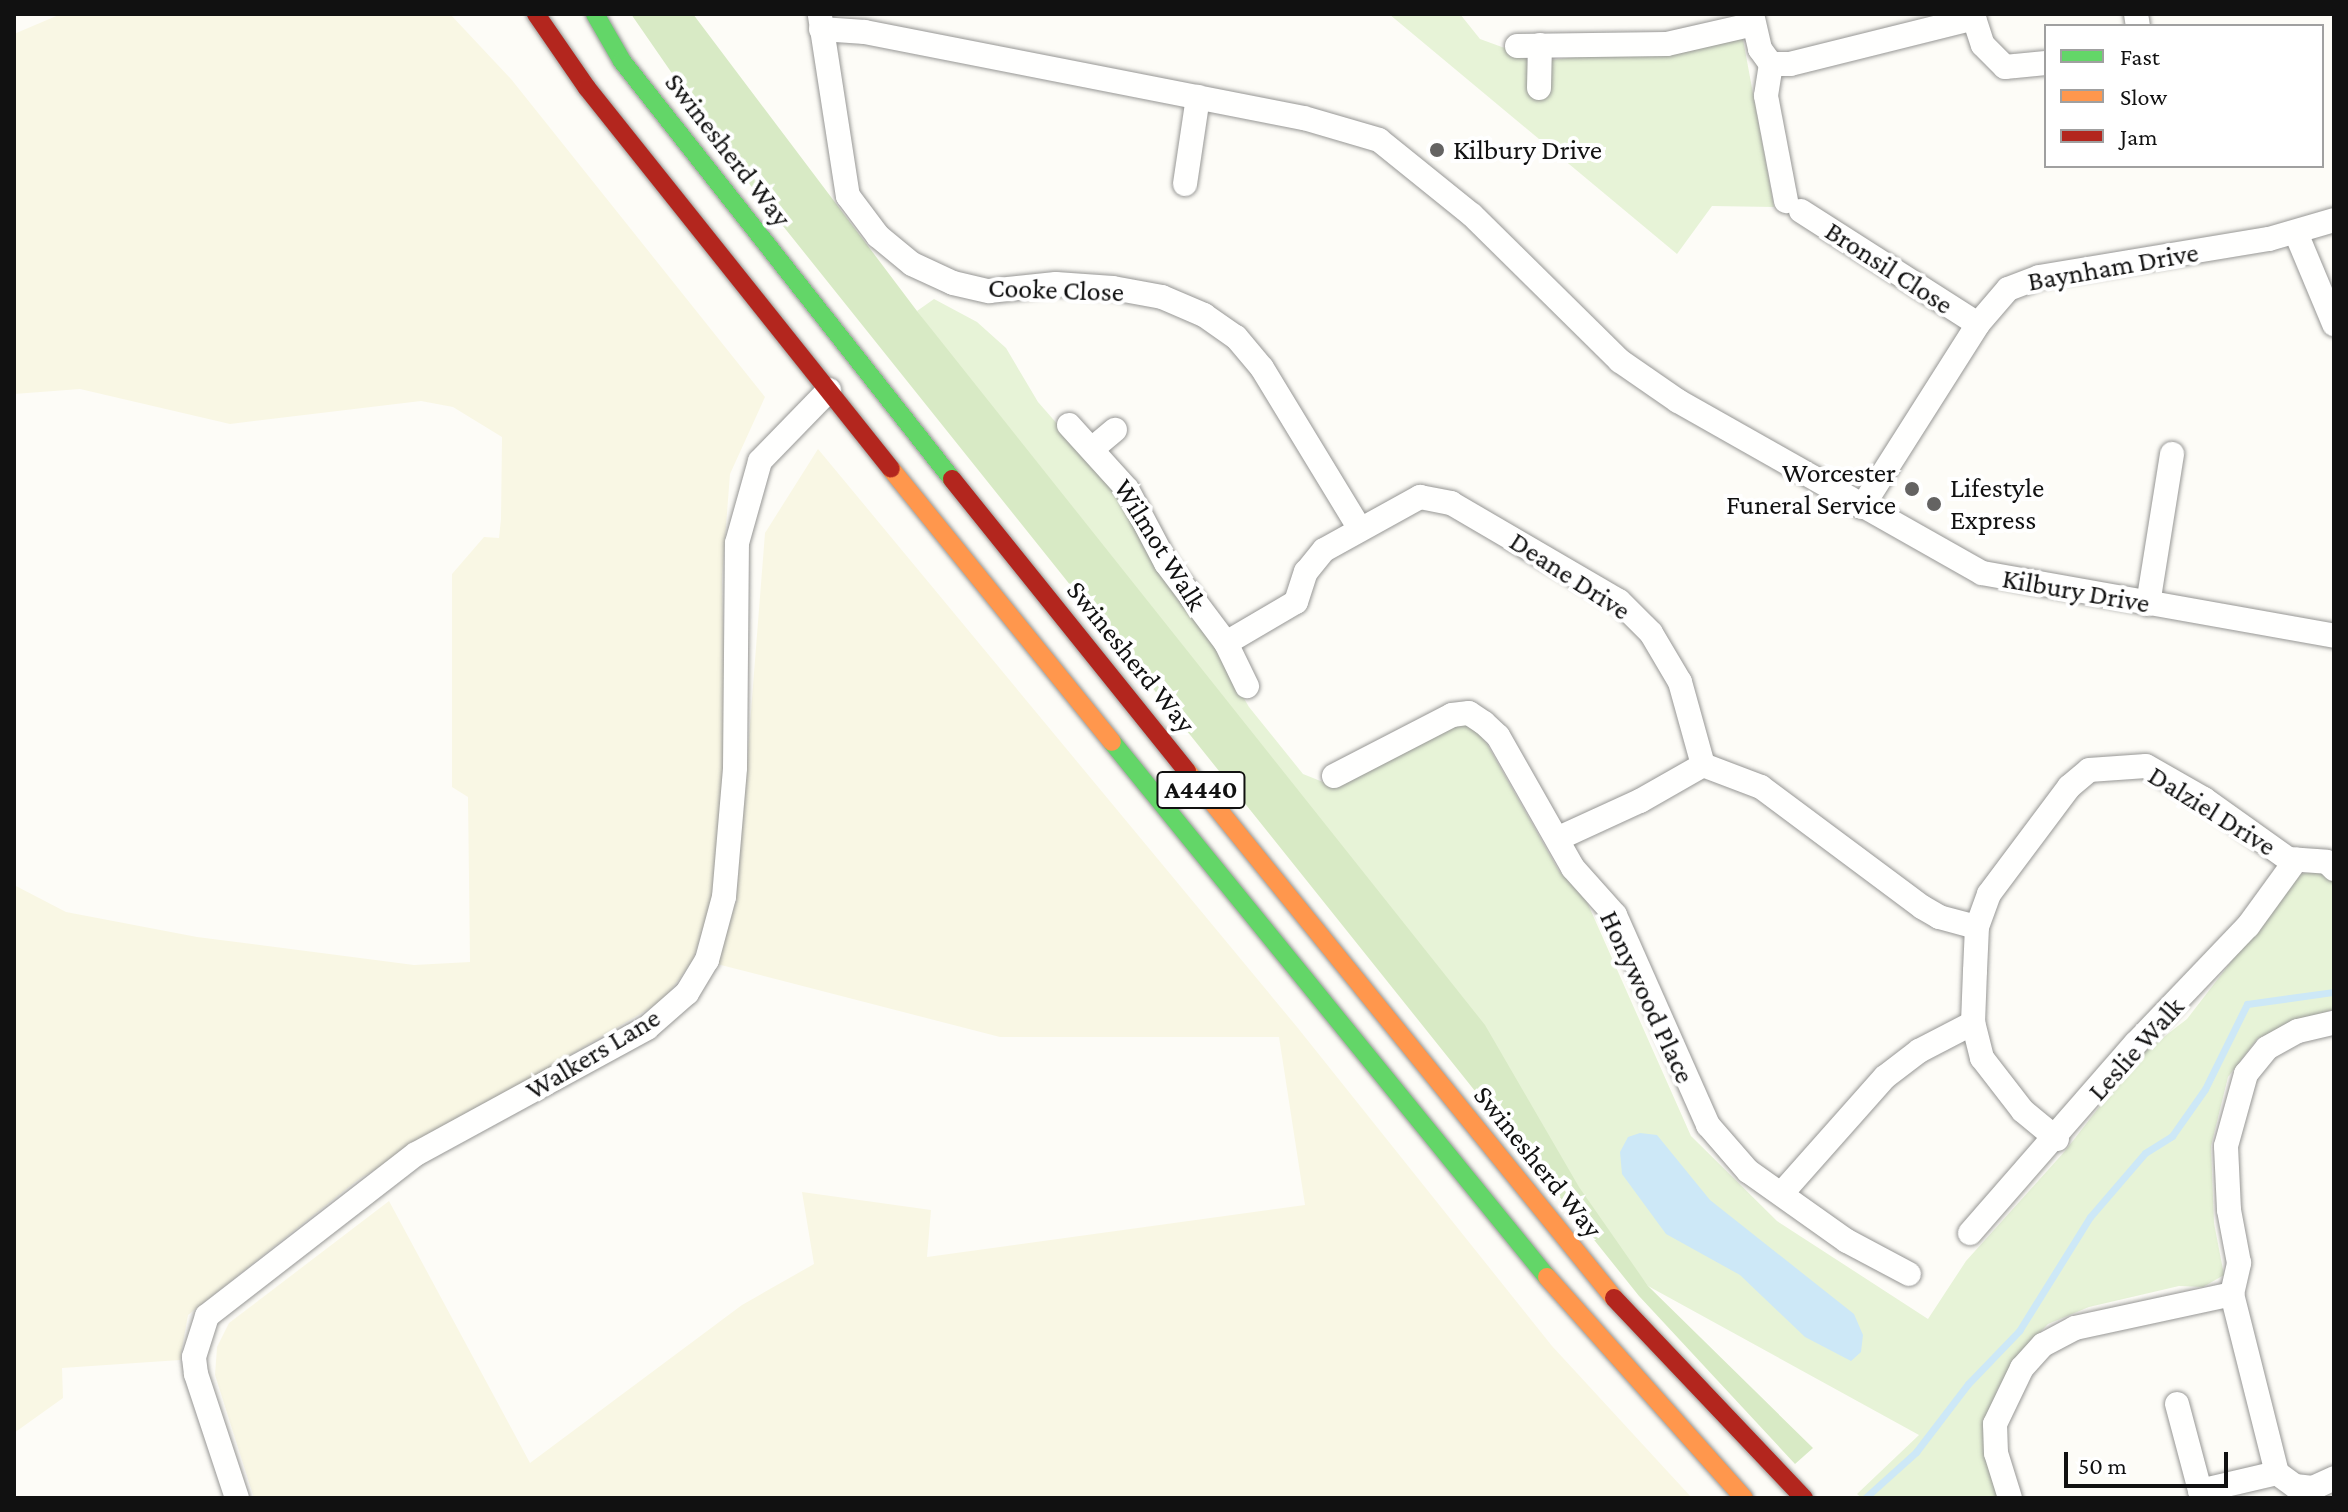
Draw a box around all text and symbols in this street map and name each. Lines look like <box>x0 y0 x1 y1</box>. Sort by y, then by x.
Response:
legend <box>2044 24 2324 168</box>
text: Fast <box>2120 43 2160 70</box>
street label: Swinesherd Way <box>658 66 798 234</box>
text: Slow <box>2120 83 2167 110</box>
text: Jam <box>2120 123 2158 150</box>
place label: Kilbury Drive <box>1453 133 1602 167</box>
marker: Kilbury Drive <box>1428 141 1446 159</box>
street label: Bronsil Close <box>1819 214 1959 322</box>
street label: Baynham Drive <box>2025 235 2201 299</box>
street label: Cooke Close <box>987 271 1125 309</box>
place label: Worcester Funeral Service <box>1726 456 1896 522</box>
place label: Lifestyle Express <box>1950 471 2044 537</box>
street label: Wilmot Walk <box>1106 473 1214 617</box>
marker: Worcester Funeral Service <box>1903 480 1921 498</box>
marker: Lifestyle Express <box>1925 495 1943 513</box>
street label: Deane Drive <box>1503 524 1637 628</box>
street label: Kilbury Drive <box>2000 562 2152 620</box>
street label: Swinesherd Way <box>1059 574 1203 740</box>
street label: Dalziel Drive <box>2142 759 2282 863</box>
road number: A4440 <box>1155 768 1247 812</box>
street label: Honywood Place <box>1592 905 1702 1089</box>
street label: Leslie Walk <box>2081 990 2191 1108</box>
street label: Walkers Lane <box>520 1001 666 1107</box>
street label: Swinesherd Way <box>1466 1079 1610 1245</box>
scale bar <box>2068 1436 2232 1486</box>
text: 50 m <box>2078 1452 2127 1479</box>

